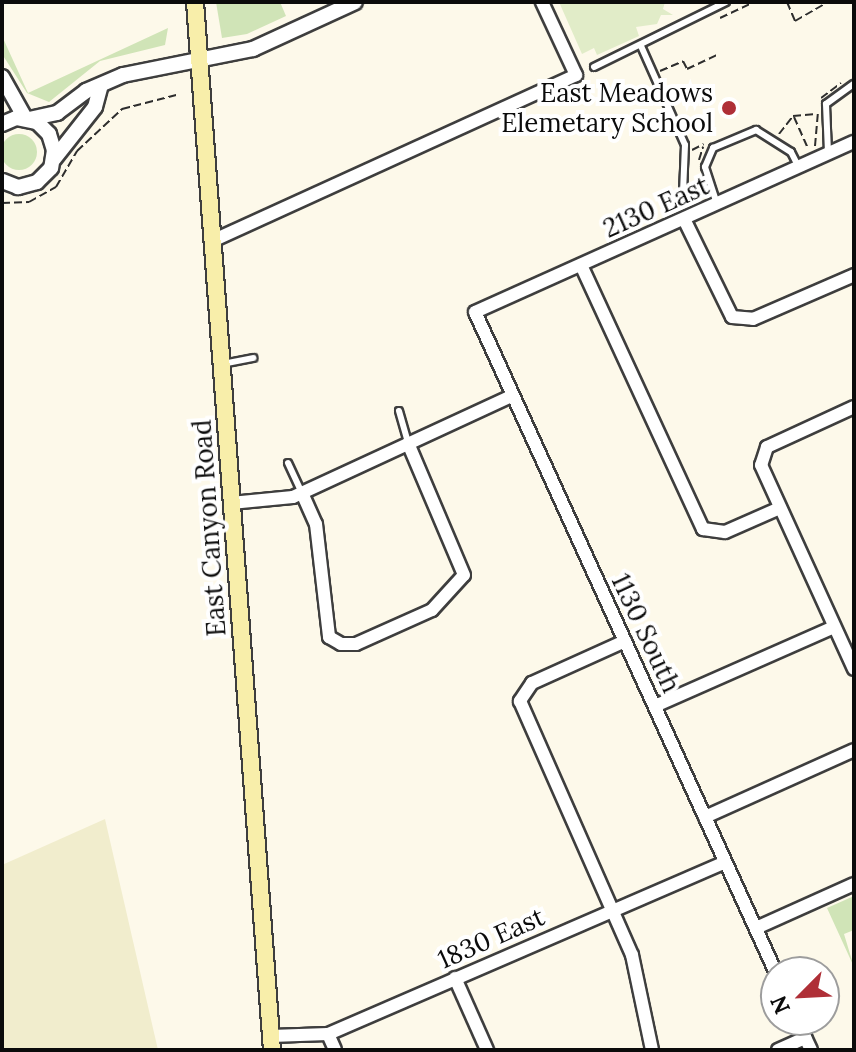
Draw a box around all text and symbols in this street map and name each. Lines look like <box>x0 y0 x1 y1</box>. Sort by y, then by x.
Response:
place label: East Meadows Elemetary School <box>501 77 713 138</box>
marker: East Meadows Elemetary School <box>720 99 738 117</box>
street label: 2130 East <box>598 170 714 244</box>
street label: East Canyon Road <box>186 419 232 637</box>
street label: 1130 South <box>605 569 687 697</box>
street label: 1830 East <box>433 901 549 975</box>
north arrow <box>760 956 840 1036</box>
text: N <box>764 991 796 1018</box>

